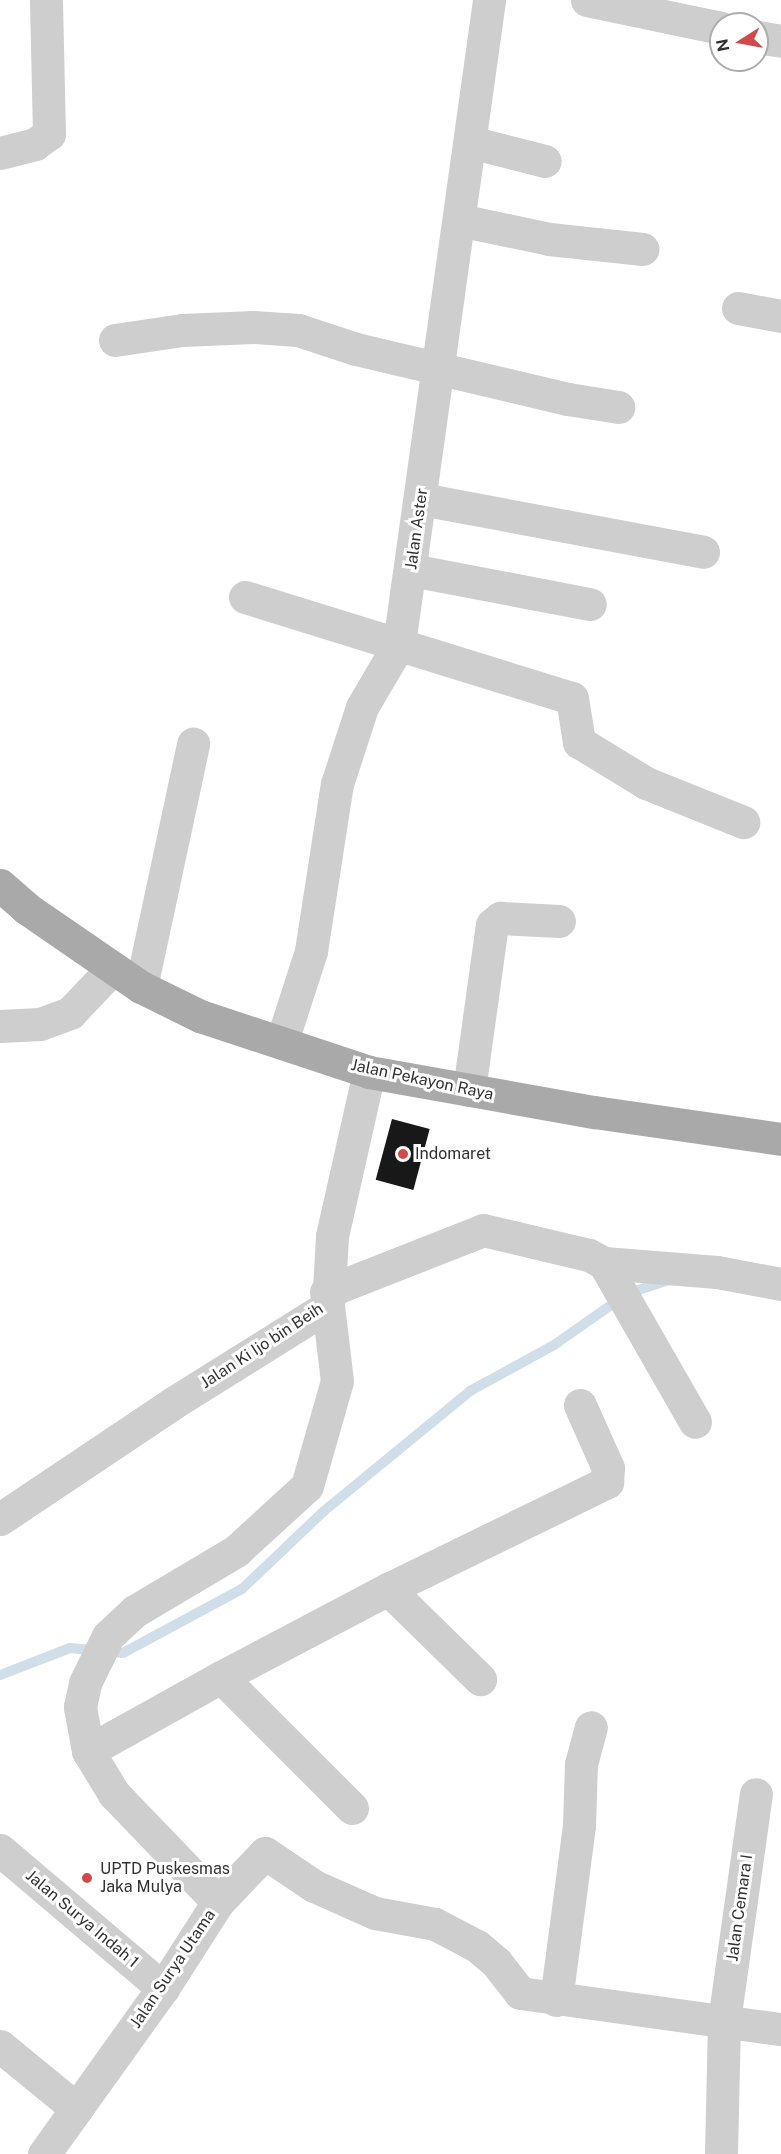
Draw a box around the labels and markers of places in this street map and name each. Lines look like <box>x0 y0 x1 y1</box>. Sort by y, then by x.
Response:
place label: Indomaret <box>415 1144 491 1164</box>
marker: Indomaret <box>396 1147 410 1161</box>
place label: UPTD Puskesmas Jaka Mulya <box>100 1859 230 1897</box>
marker: UPTD Puskesmas Jaka Mulya <box>78 1869 96 1887</box>

